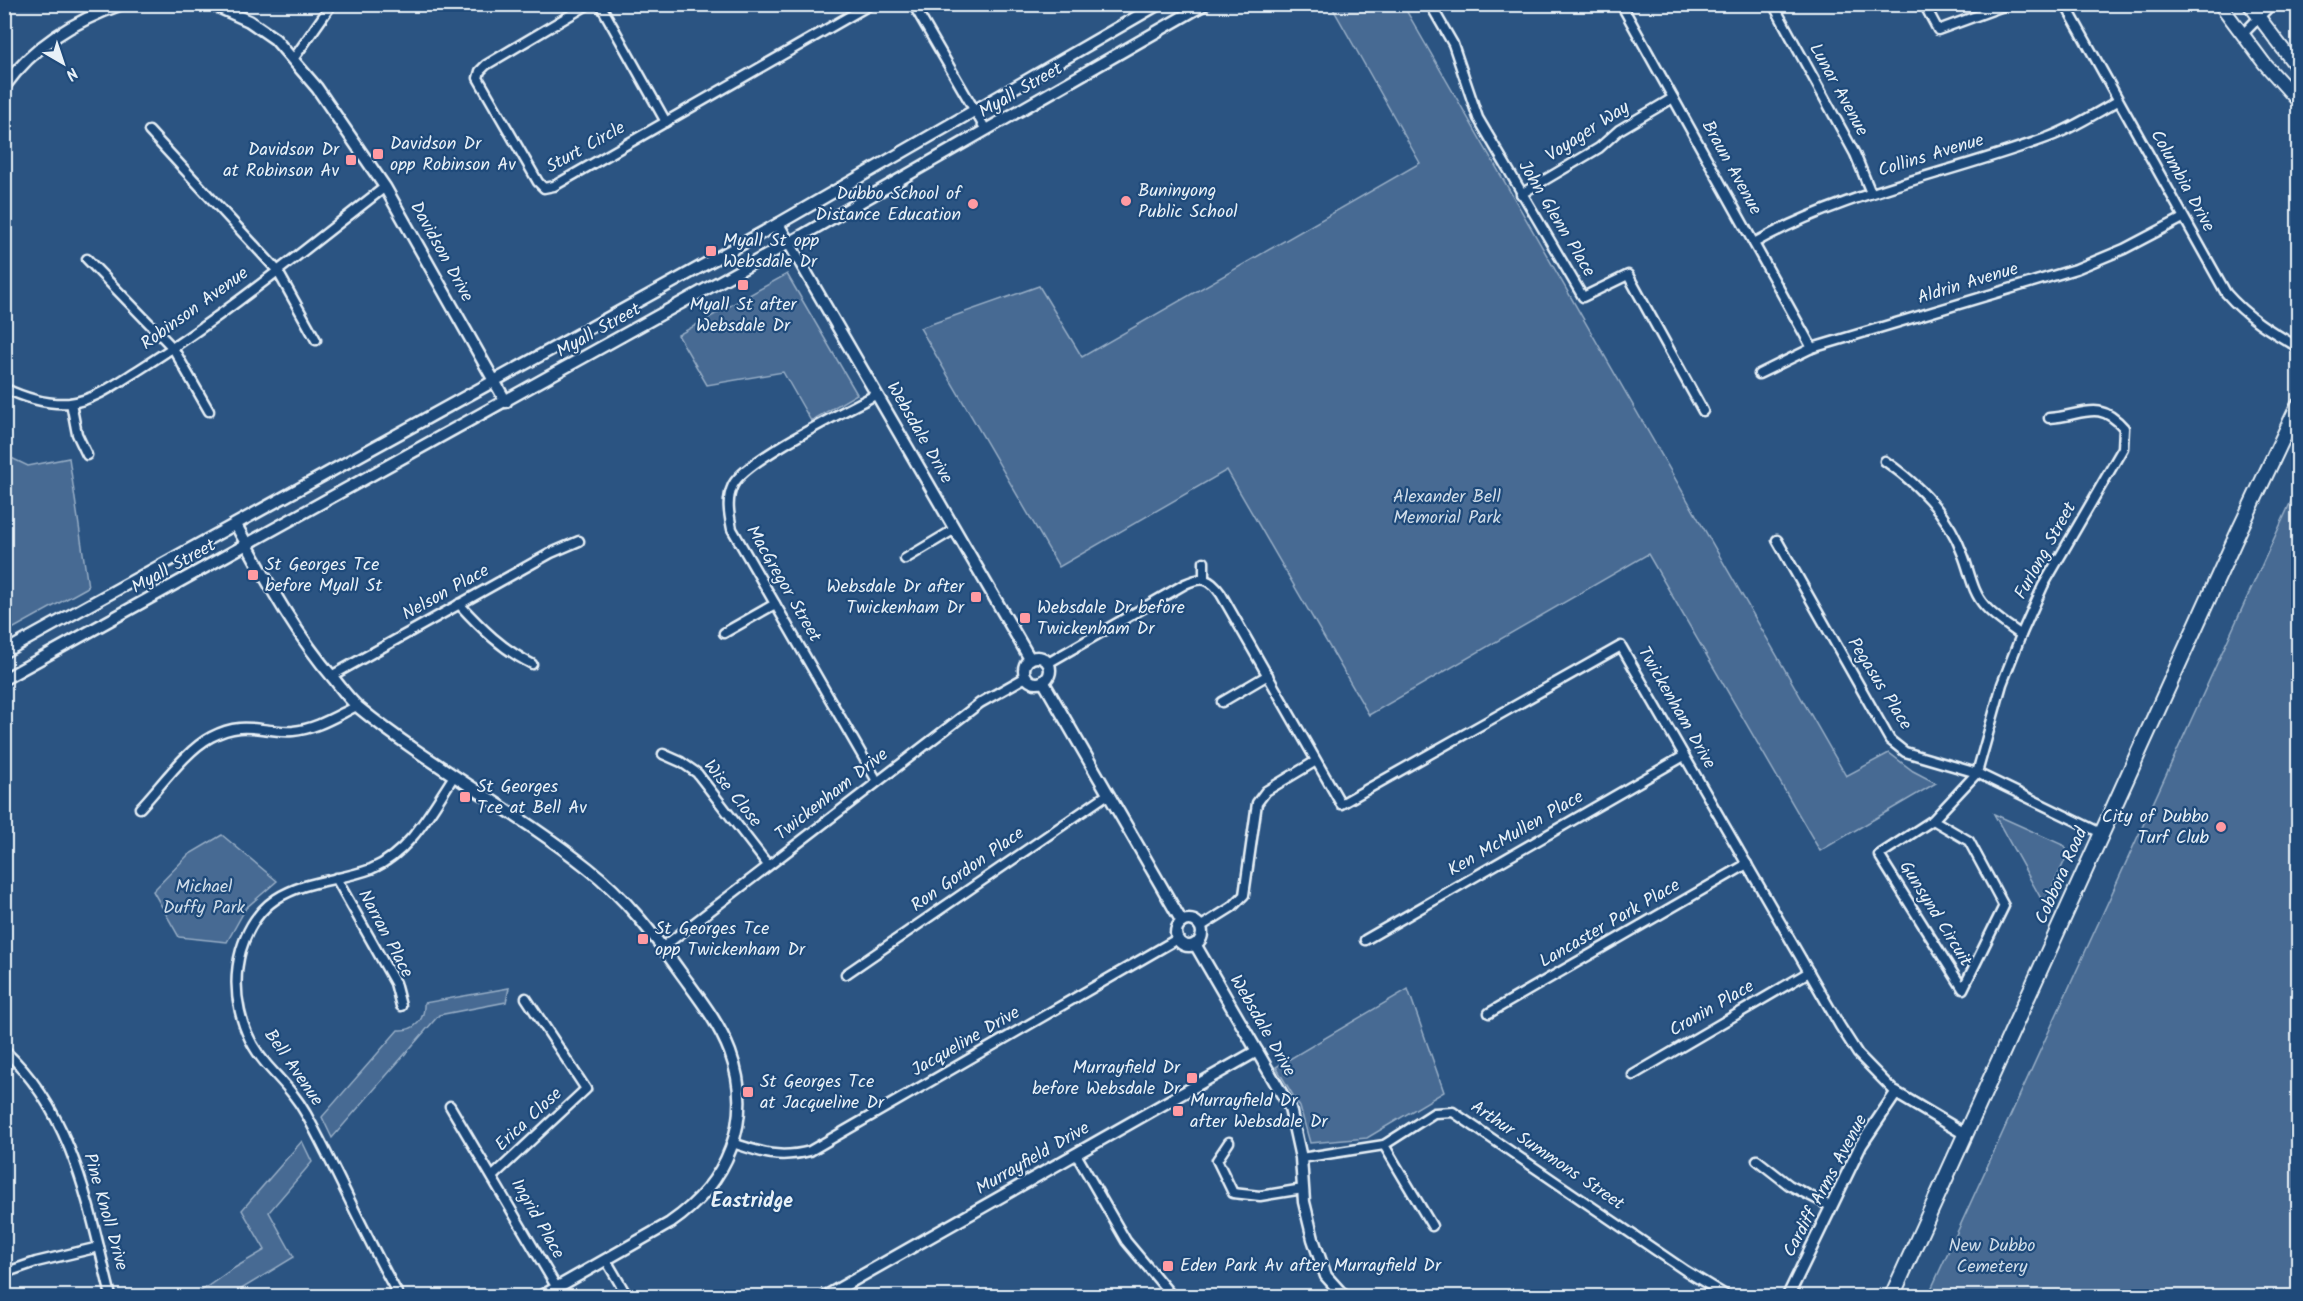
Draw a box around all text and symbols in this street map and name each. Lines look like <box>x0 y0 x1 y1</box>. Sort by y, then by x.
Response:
north arrow <box>33 33 93 93</box>
street label: Lunar Avenue <box>1800 38 1876 142</box>
street label: Myall Street <box>974 55 1069 127</box>
text: N <box>60 61 83 86</box>
street label: Voyager Way <box>1540 94 1636 170</box>
street label: Sturt Circle <box>541 114 631 182</box>
street label: Braun Avenue <box>1693 115 1769 221</box>
street label: Columbia Drive <box>2142 124 2222 238</box>
street label: Collins Avenue <box>1874 126 1988 186</box>
place label: Davidson Dr opp Robinson Av <box>390 130 516 180</box>
place label: Davidson Dr at Robinson Av <box>223 136 340 186</box>
marker: Davidson Dr opp Robinson Av <box>371 147 385 161</box>
marker: Davidson Dr at Robinson Av <box>344 153 358 167</box>
street label: John Glenn Place <box>1510 155 1602 283</box>
place label: Buninyong Public School <box>1138 177 1238 227</box>
place label: Dubbo School of Distance Education <box>815 180 963 230</box>
marker: Buninyong Public School <box>1119 194 1133 208</box>
street label: Davidson Drive <box>401 196 481 308</box>
marker: Dubbo School of Distance Education <box>966 197 980 211</box>
place label: Myall St opp Websdale Dr <box>723 227 820 277</box>
marker: Myall St opp Websdale Dr <box>704 244 718 258</box>
street label: Aldrin Avenue <box>1914 255 2022 313</box>
street label: Robinson Avenue <box>135 260 255 358</box>
marker: Myall St after Websdale Dr <box>736 278 750 292</box>
place label: Myall St after Websdale Dr <box>689 291 798 341</box>
street label: Myall Street <box>551 295 647 366</box>
street label: Websdale Drive <box>878 376 960 490</box>
park label: Alexander Bell Memorial Park <box>1393 483 1501 533</box>
street label: Furlong Street <box>2007 496 2085 605</box>
street label: MacGregor Street <box>738 520 829 649</box>
street label: Myall Street <box>126 531 222 602</box>
place label: St Georges Tce before Myall St <box>265 551 383 601</box>
street label: Nelson Place <box>397 557 495 629</box>
marker: St Georges Tce before Myall St <box>246 568 260 582</box>
place label: Websdale Dr after Twickenham Dr <box>827 573 965 623</box>
marker: Websdale Dr after Twickenham Dr <box>969 590 983 604</box>
place label: Websdale Dr before Twickenham Dr <box>1037 594 1185 644</box>
marker: Websdale Dr before Twickenham Dr <box>1018 611 1032 625</box>
street label: Pegasus Place <box>1839 632 1919 736</box>
street label: Twickenham Drive <box>1629 641 1723 775</box>
street label: Twickenham Drive <box>769 741 895 849</box>
street label: Wise Close <box>695 754 769 834</box>
place label: St Georges Tce at Bell Av <box>477 773 587 823</box>
street label: Ken McMullen Place <box>1442 783 1590 885</box>
marker: St Georges Tce at Bell Av <box>458 790 472 804</box>
place label: City of Dubbo Turf Club <box>2102 803 2210 853</box>
street label: Ron Gordon Place <box>905 820 1031 920</box>
marker: City of Dubbo Turf Club <box>2214 820 2228 834</box>
street label: Cobbora Road <box>2028 822 2097 929</box>
street label: Gunsynd Circuit <box>1891 855 1980 973</box>
street label: Lancaster Park Place <box>1534 872 1686 976</box>
park label: Michael Duffy Park <box>163 873 246 923</box>
street label: Narran Place <box>350 885 420 983</box>
place label: St Georges Tce opp Twickenham Dr <box>655 915 806 965</box>
marker: St Georges Tce opp Twickenham Dr <box>636 932 650 946</box>
street label: Websdale Drive <box>1221 969 1303 1083</box>
street label: Cronin Place <box>1664 973 1760 1045</box>
street label: Jacqueline Drive <box>906 999 1026 1085</box>
street label: Bell Avenue <box>256 1023 330 1113</box>
place label: Murrayfield Dr before Websdale Dr <box>1032 1054 1181 1104</box>
place label: St Georges Tce at Jacqueline Dr <box>760 1068 885 1118</box>
marker: Murrayfield Dr before Websdale Dr <box>1185 1071 1199 1085</box>
street label: Erica Close <box>489 1081 569 1159</box>
marker: St Georges Tce at Jacqueline Dr <box>741 1085 755 1099</box>
place label: Murrayfield Dr after Websdale Dr <box>1190 1087 1329 1137</box>
street label: Arthur Summons Street <box>1464 1094 1631 1219</box>
marker: Murrayfield Dr after Websdale Dr <box>1171 1104 1185 1118</box>
street label: Cardiff Arms Avenue <box>1776 1109 1876 1263</box>
street label: Murrayfield Drive <box>971 1115 1095 1203</box>
street label: Pine Knoll Drive <box>74 1150 136 1274</box>
street label: Ingrid Place <box>502 1173 572 1265</box>
district label: Eastridge <box>711 1186 793 1218</box>
park label: New Dubbo Cemetery <box>1949 1232 2035 1282</box>
place label: Eden Park Av after Murrayfield Dr <box>1180 1252 1442 1281</box>
marker: Eden Park Av after Murrayfield Dr <box>1161 1259 1175 1273</box>

